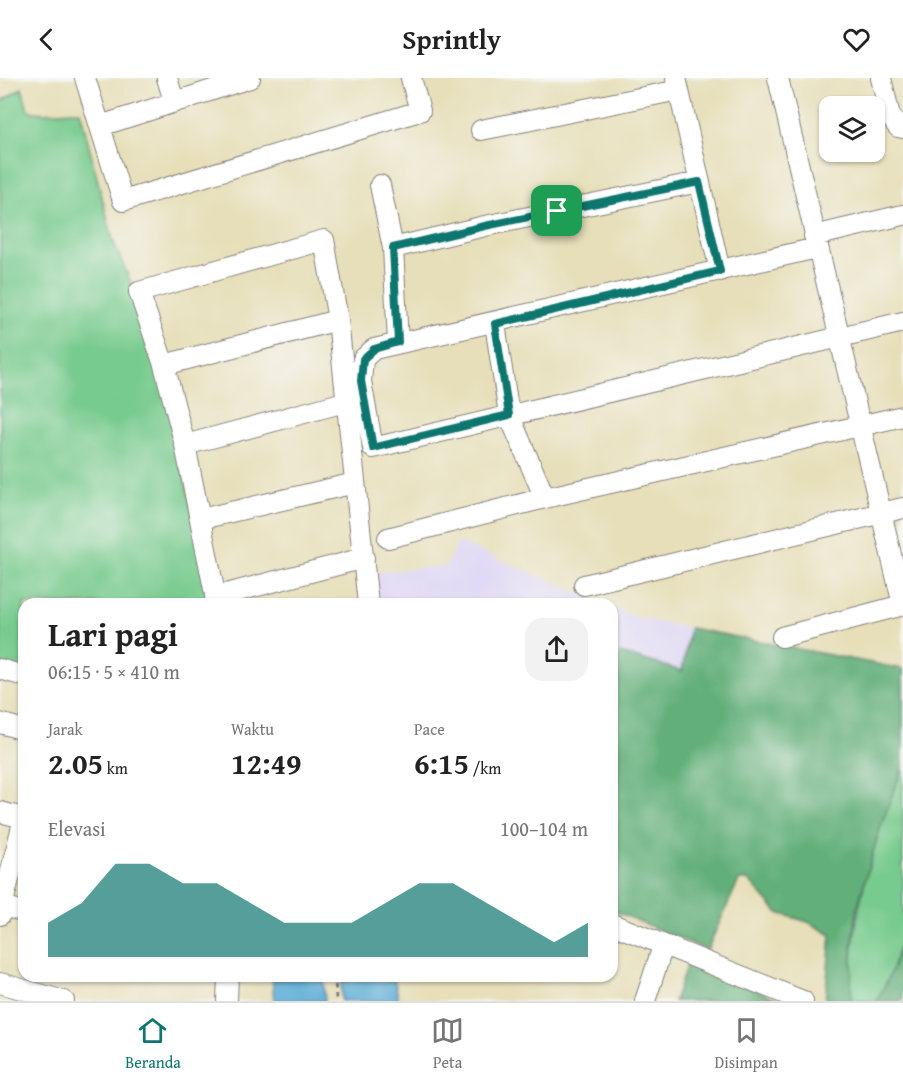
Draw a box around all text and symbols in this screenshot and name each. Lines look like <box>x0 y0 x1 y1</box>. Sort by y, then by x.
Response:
text: Sprintly <box>402 19 501 59</box>
icon: back <box>30 23 63 56</box>
icon: heart <box>840 23 873 56</box>
map controls <box>819 96 885 162</box>
button: layers <box>819 96 885 162</box>
pin <box>531 185 582 236</box>
icon: arrive <box>540 194 573 227</box>
text: Lari pagi <box>48 610 178 658</box>
button: share <box>525 618 588 681</box>
text: 06:15 · 5 × 410 m <box>48 657 180 686</box>
text: Jarak <box>48 717 83 741</box>
text: Waktu <box>231 717 274 741</box>
text: Pace <box>414 717 445 741</box>
text: 2.05 <box>48 741 103 785</box>
text: 12:49 <box>231 741 302 785</box>
text: 6:15 <box>414 741 469 785</box>
text: km <box>103 756 128 780</box>
text: /km <box>469 756 501 780</box>
text: Elevasi <box>48 814 106 843</box>
text: 100–104 m <box>500 814 588 843</box>
tab: Beranda <box>125 1014 181 1074</box>
tab: Peta <box>431 1014 464 1074</box>
tab: Disimpan <box>714 1014 778 1074</box>

